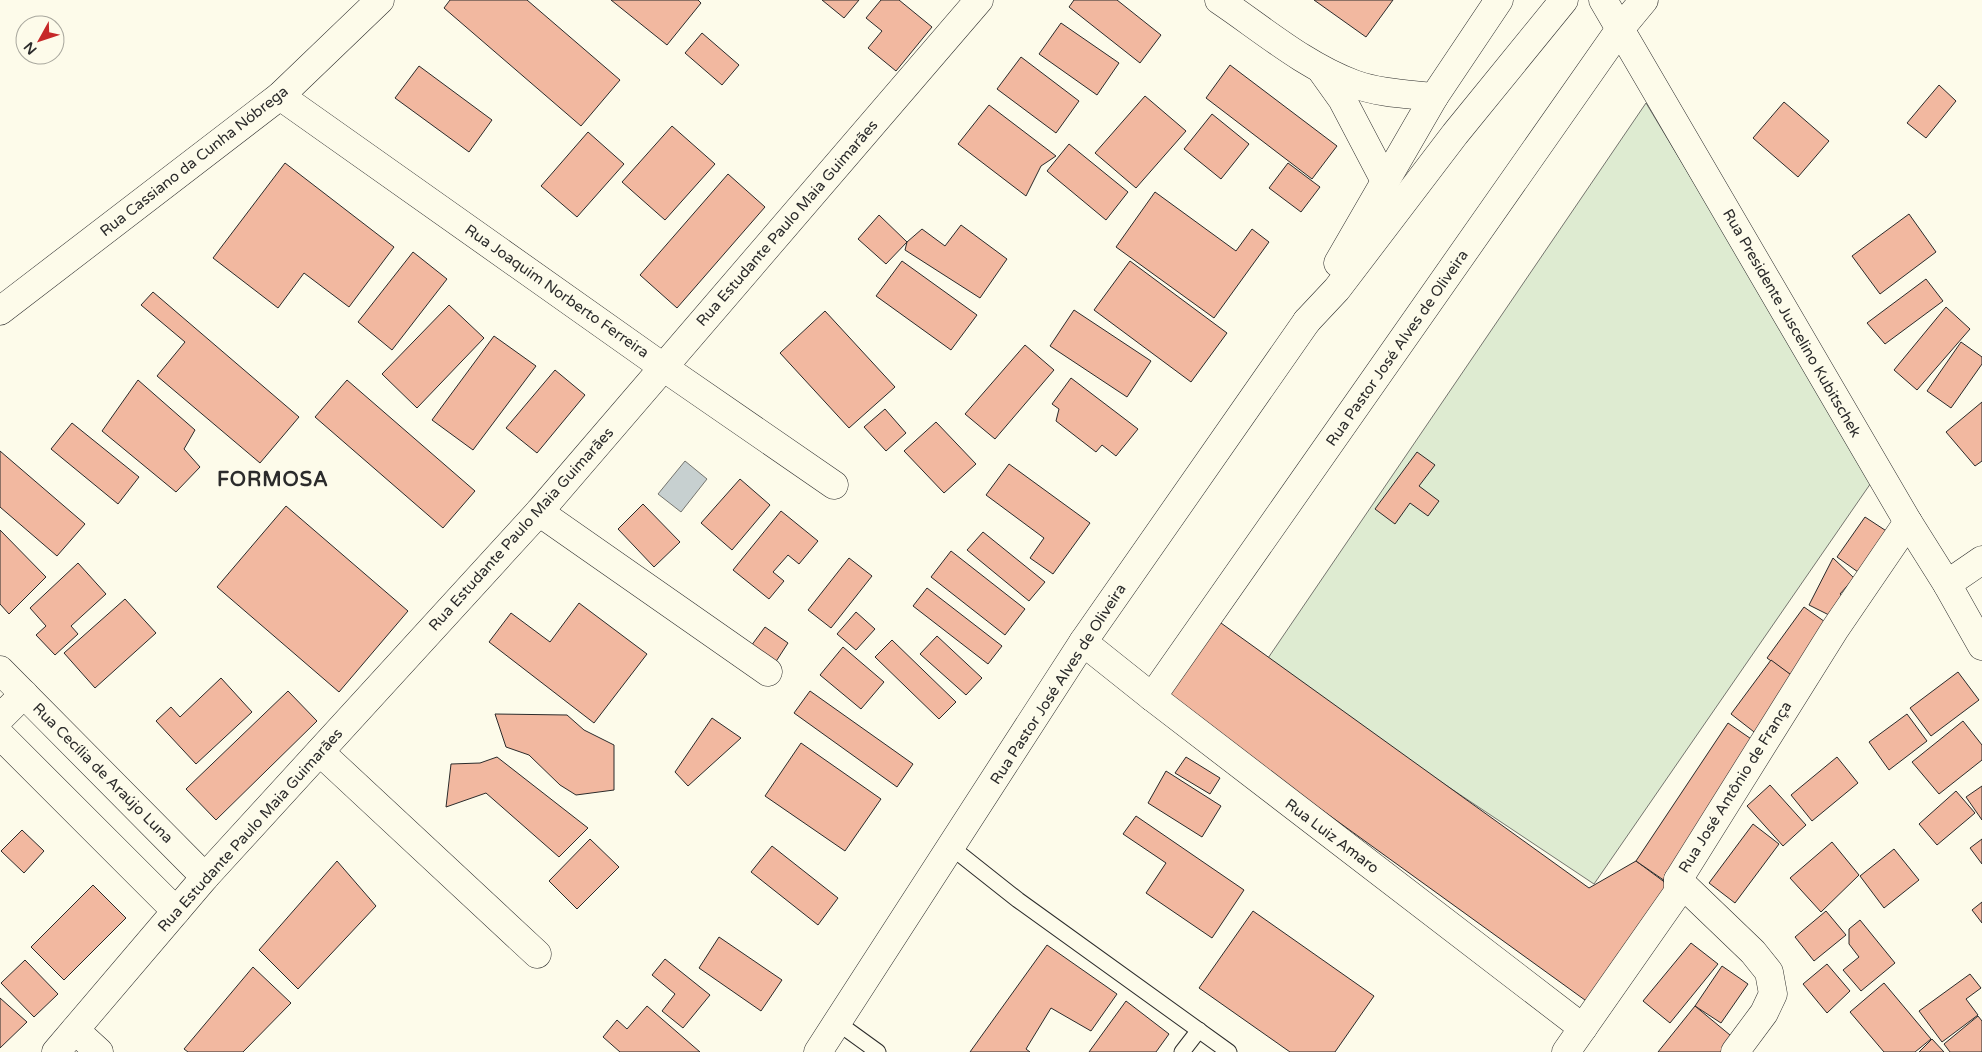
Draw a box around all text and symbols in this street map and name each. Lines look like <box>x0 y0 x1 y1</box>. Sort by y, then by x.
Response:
north arrow <box>15 15 65 65</box>
text: N <box>20 38 41 58</box>
street label: Rua Cassiano da Cunha Nóbrega <box>96 82 292 240</box>
street label: Rua Estudante Paulo Maia Guimarães <box>692 116 882 330</box>
street label: Rua Presidente Juscelino Kubitschek <box>1719 206 1865 440</box>
street label: Rua Joaquim Norberto Ferreira <box>462 220 652 362</box>
street label: Rua Pastor José Alves de Oliveira <box>1322 246 1472 450</box>
street label: Rua Estudante Paulo Maia Guimarães <box>425 423 617 635</box>
district label: FORMOSA <box>217 468 329 492</box>
street label: Rua Pastor José Alves de Oliveira <box>986 580 1130 788</box>
street label: Rua José Antônio de França <box>1675 698 1795 876</box>
street label: Rua Cecília de Araújo Luna <box>29 699 177 847</box>
street label: Rua Estudante Paulo Maia Guimarães <box>154 724 346 936</box>
street label: Rua Luiz Amaro <box>1281 795 1383 877</box>

